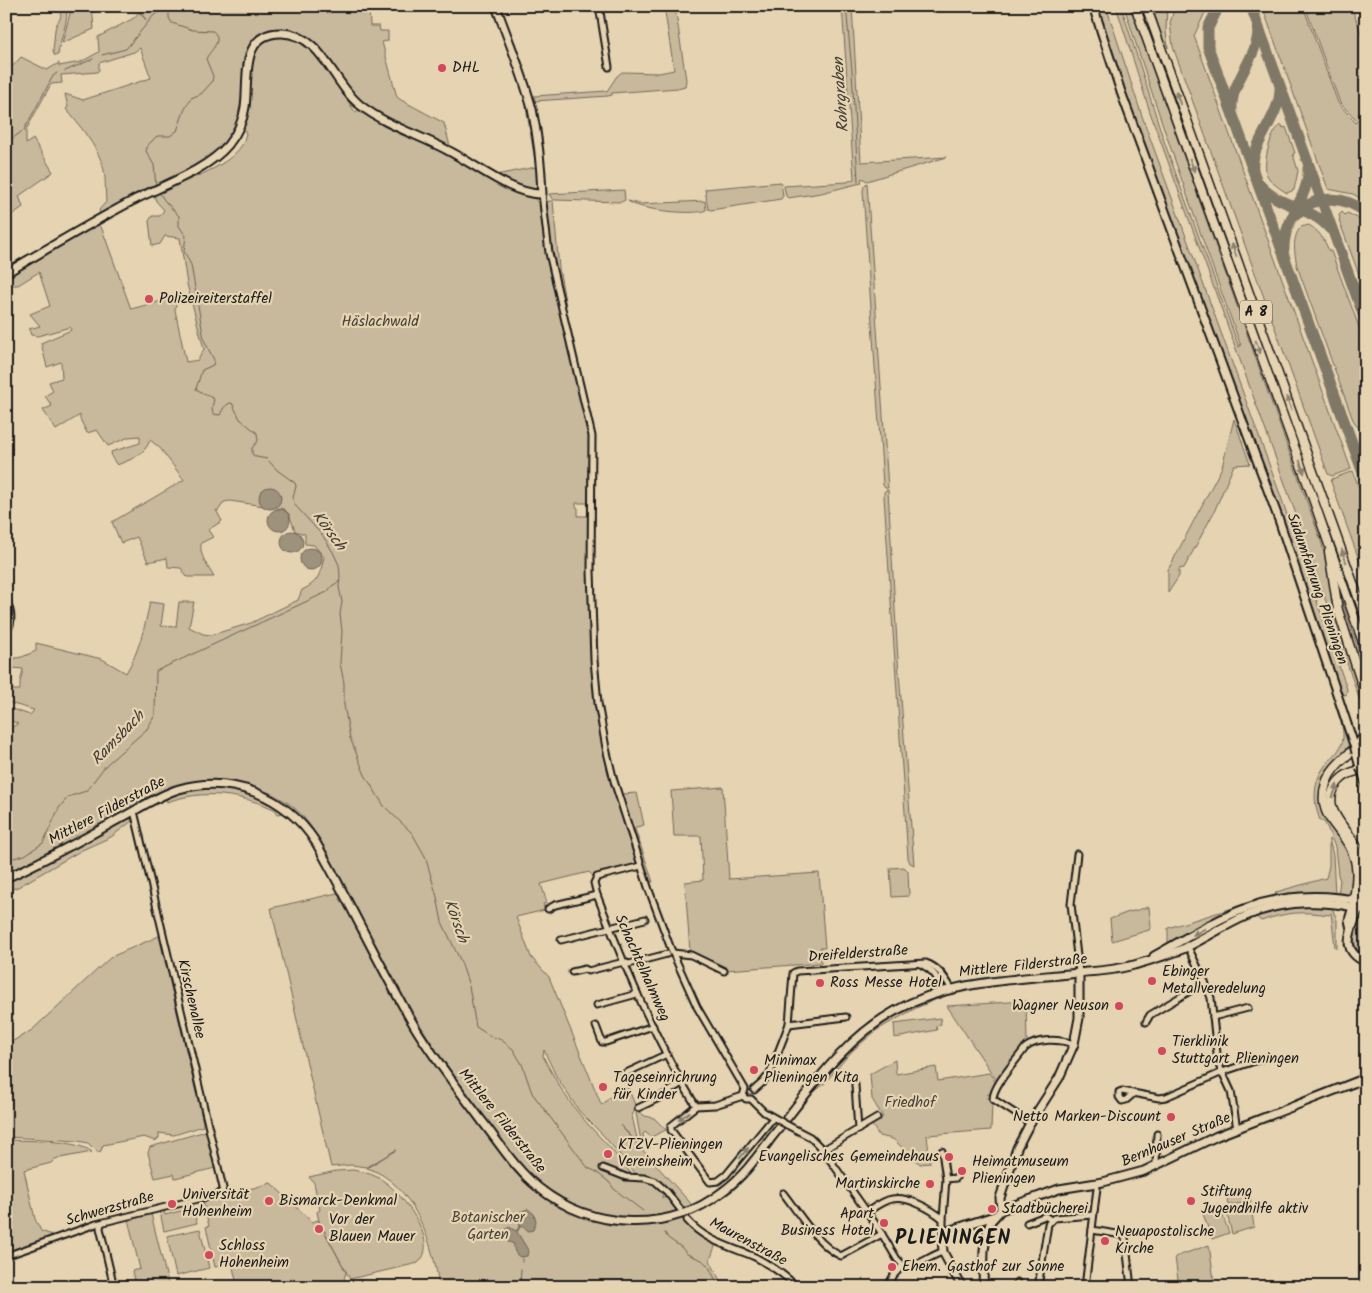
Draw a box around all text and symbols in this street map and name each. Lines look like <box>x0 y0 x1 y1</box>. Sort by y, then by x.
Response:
water label: Rohrgraben <box>826 55 856 133</box>
place label: DHL <box>452 56 480 80</box>
marker: DHL <box>436 62 448 74</box>
one-way arrow <box>1174 90 1182 105</box>
one-way arrow <box>1188 158 1196 173</box>
one-way arrow <box>1230 243 1237 258</box>
place label: Polizeireiterstaffel <box>159 287 272 311</box>
marker: Polizeireiterstaffel <box>143 293 155 305</box>
road number: A 8 <box>1240 300 1272 324</box>
park label: Häslachwald <box>341 310 419 334</box>
one-way arrow <box>1255 339 1262 354</box>
one-way arrow <box>1285 395 1293 410</box>
one-way arrow <box>1298 460 1306 475</box>
water label: Körsch <box>306 506 353 557</box>
street label: Südumfahrung Plieningen <box>1280 510 1354 668</box>
one-way arrow <box>1340 548 1348 563</box>
water label: Ramsbach <box>85 704 152 771</box>
street label: Mittlere Filderstraße <box>44 770 170 852</box>
one-way arrow <box>1331 783 1339 798</box>
water label: Körsch <box>437 896 476 947</box>
street label: Schachtelhalmweg <box>608 910 676 1026</box>
one-way arrow <box>1191 928 1206 936</box>
street label: Dreifelderstraße <box>807 939 909 969</box>
street label: Mittlere Filderstraße <box>958 947 1089 985</box>
street label: Kirschenallee <box>170 957 212 1041</box>
place label: Ebinger Metallveredelung <box>1162 960 1266 1001</box>
place label: Ross Messe Hotel <box>830 971 942 995</box>
marker: Ebinger Metallveredelung <box>1146 975 1158 987</box>
marker: Ross Messe Hotel <box>814 977 826 989</box>
place label: Wagner Neuson <box>1012 994 1109 1018</box>
marker: Wagner Neuson <box>1113 1000 1125 1012</box>
place label: Tierklinik Stuttgart Plieningen <box>1172 1030 1299 1071</box>
marker: Tierklinik Stuttgart Plieningen <box>1156 1045 1168 1057</box>
place label: Minimax Plieningen Kita <box>764 1049 859 1090</box>
street label: Mittlere Filderstraße <box>452 1063 552 1179</box>
marker: Minimax Plieningen Kita <box>748 1064 760 1076</box>
place label: Tageseinrichrung für Kinder <box>613 1066 717 1107</box>
marker: Tageseinrichrung für Kinder <box>597 1081 609 1093</box>
park label: Friedhof <box>884 1091 937 1115</box>
place label: Netto Marken-Discount <box>1013 1105 1161 1129</box>
street label: Bernhauser Straße <box>1117 1106 1235 1174</box>
one-way arrow <box>677 1111 691 1121</box>
marker: Netto Marken-Discount <box>1165 1111 1177 1123</box>
place label: KTZV-Plieningen Vereinsheim <box>618 1133 723 1174</box>
place label: Evangelisches Gemeindehaus <box>758 1145 940 1169</box>
one-way arrow <box>739 1147 750 1160</box>
marker: KTZV-Plieningen Vereinsheim <box>602 1148 614 1160</box>
place label: Heimatmuseum Plieningen <box>972 1150 1069 1191</box>
marker: Evangelisches Gemeindehaus <box>943 1151 955 1163</box>
marker: Heimatmuseum Plieningen <box>956 1165 968 1177</box>
place label: Martinskirche <box>835 1172 920 1196</box>
marker: Martinskirche <box>924 1178 936 1190</box>
place label: Stiftung Jugendhilfe aktiv <box>1201 1180 1309 1221</box>
place label: Universität Hohenheim <box>182 1183 252 1224</box>
street label: Schwerzstraße <box>63 1185 157 1233</box>
place label: Bismarck-Denkmal <box>279 1189 397 1213</box>
marker: Bismarck-Denkmal <box>263 1195 275 1207</box>
marker: Stiftung Jugendhilfe aktiv <box>1185 1195 1197 1207</box>
place label: Stadtbücherei <box>1002 1197 1089 1221</box>
marker: Universität Hohenheim <box>166 1198 178 1210</box>
place label: Apart Business Hotel <box>781 1202 874 1243</box>
marker: Stadtbücherei <box>986 1203 998 1215</box>
park label: Botanischer Garten <box>451 1206 526 1247</box>
place label: Vor der Blauen Mauer <box>329 1208 416 1249</box>
street label: Maurenstraße <box>705 1211 792 1273</box>
marker: Apart Business Hotel <box>878 1217 890 1229</box>
place label: Neuapostolische Kirche <box>1115 1220 1214 1261</box>
marker: Vor der Blauen Mauer <box>313 1223 325 1235</box>
district label: PLIENINGEN <box>895 1223 1011 1255</box>
place label: Schloss Hohenheim <box>219 1234 289 1275</box>
marker: Neuapostolische Kirche <box>1099 1235 1111 1247</box>
marker: Schloss Hohenheim <box>203 1249 215 1261</box>
place label: Ehem. Gasthof zur Sonne <box>902 1255 1065 1279</box>
marker: Ehem. Gasthof zur Sonne <box>886 1261 898 1273</box>

